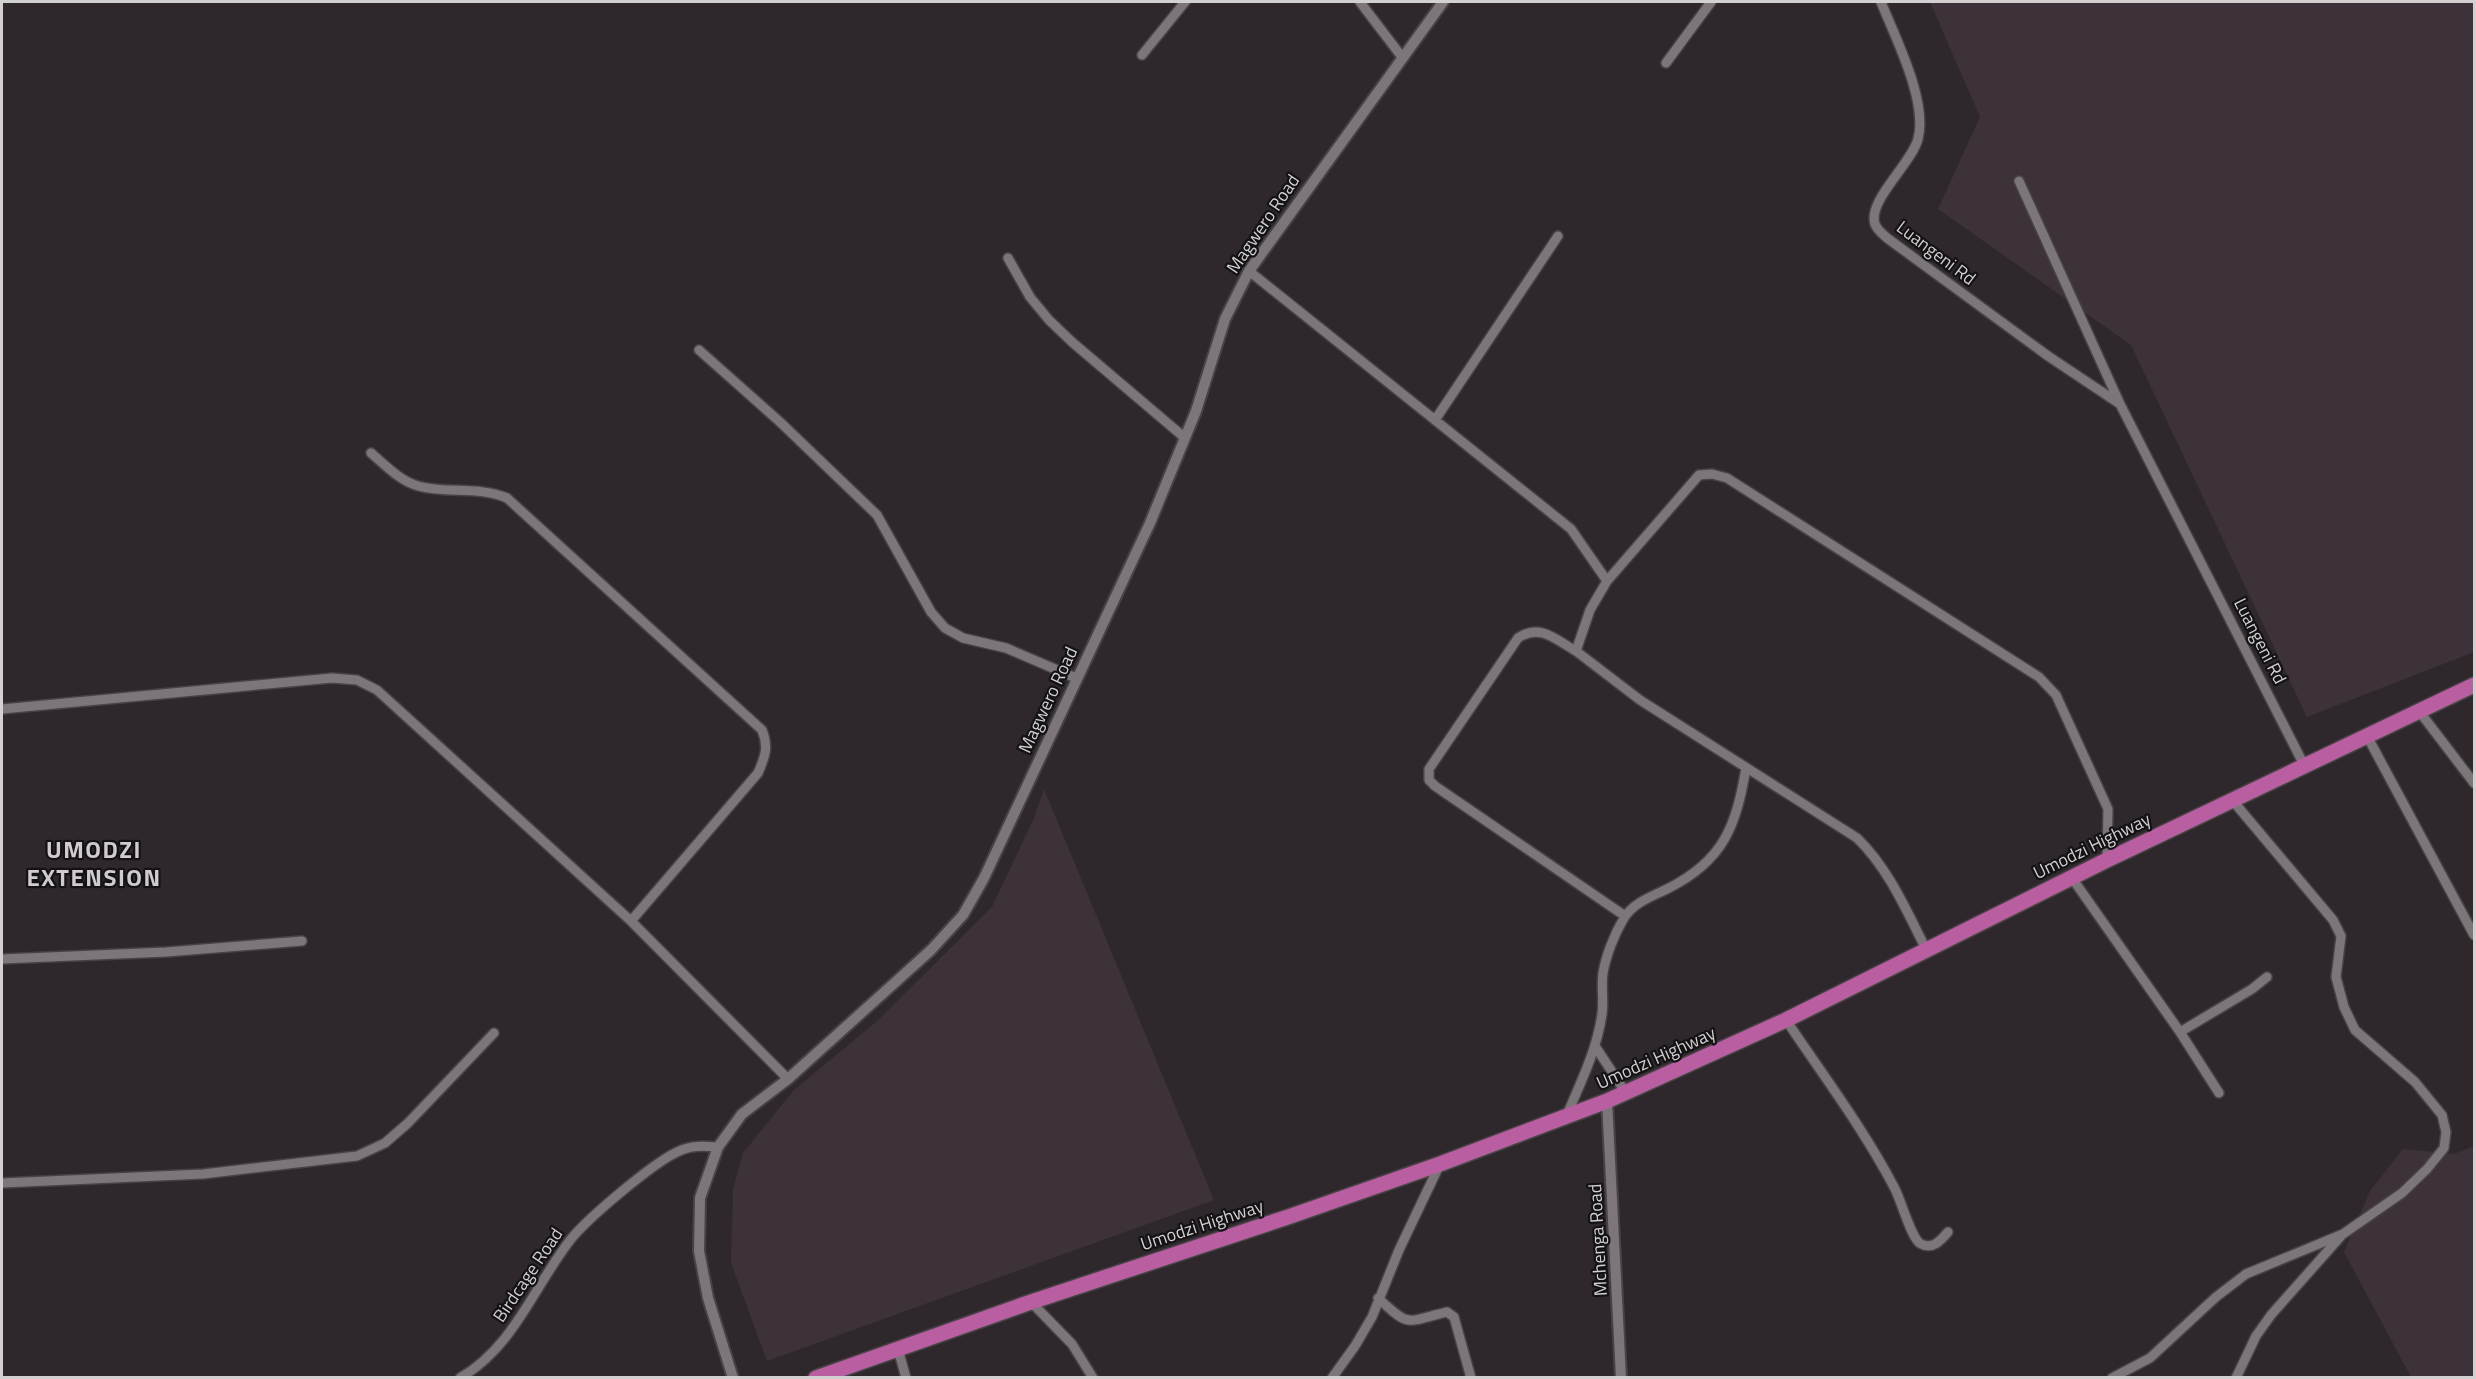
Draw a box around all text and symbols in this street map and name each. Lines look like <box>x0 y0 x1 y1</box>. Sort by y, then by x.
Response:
street label: Magwero Road <box>1219 169 1306 279</box>
street label: Luangeni Rd <box>1891 214 1982 291</box>
street label: Luangeni Rd <box>2227 593 2294 688</box>
street label: Magwero Road <box>1011 642 1084 757</box>
street label: Umodzi Highway <box>2028 805 2155 886</box>
district label: UMODZI EXTENSION <box>26 831 162 895</box>
street label: Umodzi Highway <box>1592 1019 1720 1096</box>
street label: Mchenga Road <box>1581 1183 1614 1297</box>
street label: Umodzi Highway <box>1137 1192 1267 1257</box>
street label: Birdcage Road <box>486 1222 569 1327</box>

